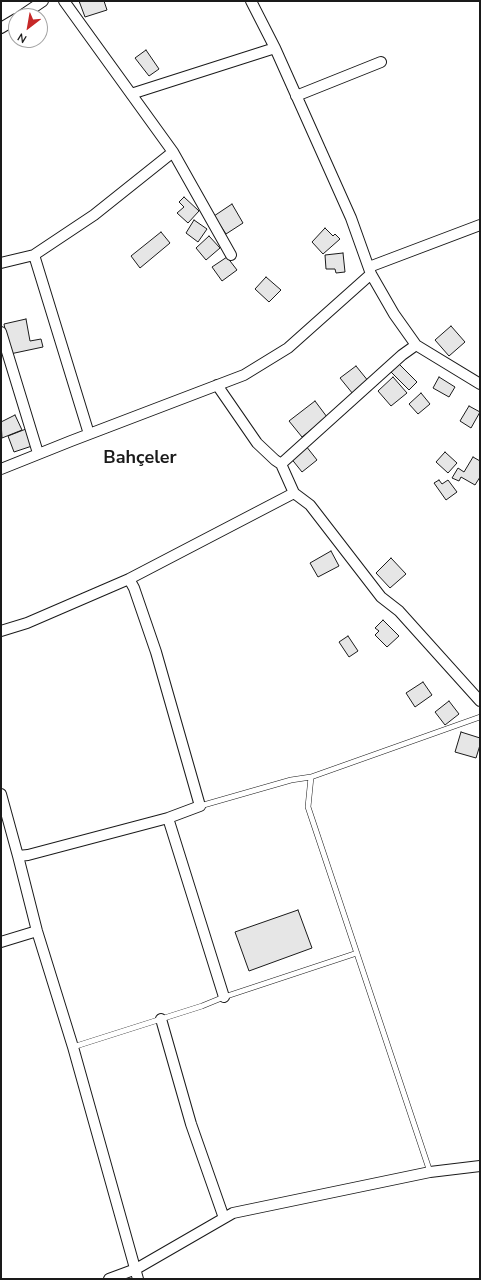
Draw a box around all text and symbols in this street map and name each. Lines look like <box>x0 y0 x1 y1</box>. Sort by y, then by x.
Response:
north arrow <box>8 8 48 48</box>
text: N <box>15 29 29 46</box>
district label: Bahçeler <box>103 448 177 470</box>

